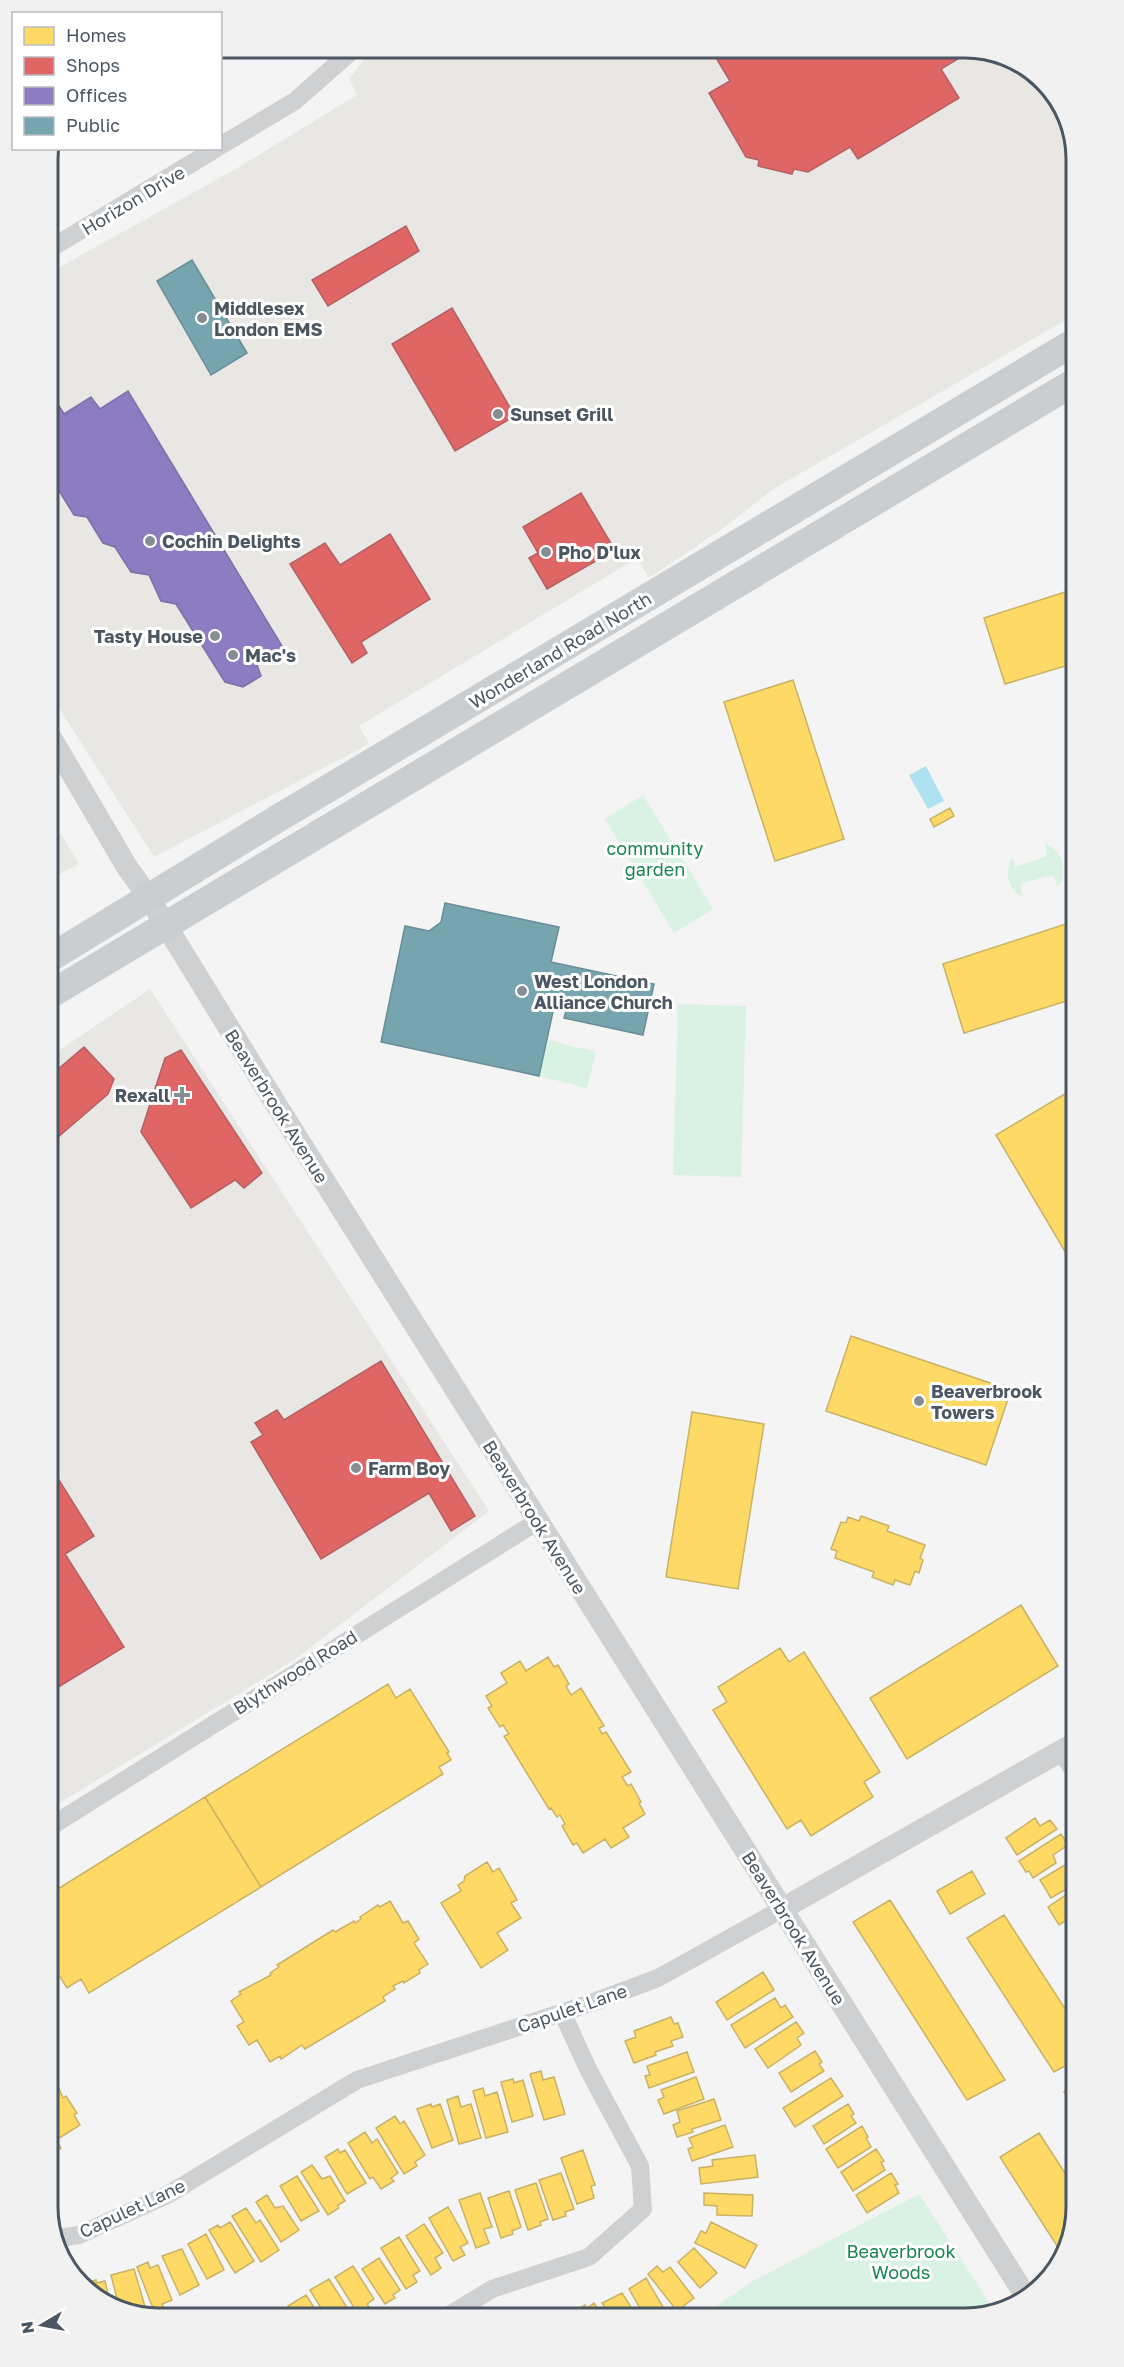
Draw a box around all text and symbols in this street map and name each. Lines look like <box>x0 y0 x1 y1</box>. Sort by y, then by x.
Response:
legend <box>12 12 222 150</box>
text: Homes <box>66 24 126 46</box>
text: Shops <box>66 54 120 76</box>
text: Offices <box>66 84 127 106</box>
text: Public <box>66 114 120 136</box>
street label: Horizon Drive <box>77 161 189 239</box>
place label: Middlesex London EMS <box>214 297 323 340</box>
marker: Middlesex London EMS <box>195 311 209 325</box>
place label: Sunset Grill <box>510 403 613 425</box>
marker: Sunset Grill <box>491 407 505 421</box>
place label: Cochin Delights <box>162 530 301 552</box>
marker: Cochin Delights <box>143 534 157 548</box>
place label: Pho D'lux <box>558 541 641 563</box>
marker: Pho D'lux <box>539 545 553 559</box>
street label: Wonderland Road North <box>465 587 655 713</box>
place label: Tasty House <box>94 625 203 647</box>
marker: Tasty House <box>208 629 222 643</box>
place label: Mac's <box>245 644 296 666</box>
marker: Mac's <box>226 648 240 662</box>
park label: community garden <box>607 837 703 880</box>
place label: West London Alliance Church <box>534 970 673 1013</box>
marker: West London Alliance Church <box>515 984 529 998</box>
street label: Beaverbrook Avenue <box>221 1025 333 1187</box>
place label: Rexall <box>115 1084 170 1106</box>
marker: Rexall <box>175 1088 189 1102</box>
place label: Beaverbrook Towers <box>931 1380 1043 1423</box>
marker: Beaverbrook Towers <box>912 1394 926 1408</box>
street label: Beaverbrook Avenue <box>479 1436 591 1598</box>
place label: Farm Boy <box>368 1457 450 1479</box>
marker: Farm Boy <box>349 1461 363 1475</box>
street label: Blythwood Road <box>229 1625 361 1719</box>
street label: Beaverbrook Avenue <box>738 1847 850 2009</box>
street label: Capulet Lane <box>514 1979 630 2037</box>
street label: Capulet Lane <box>76 2174 188 2242</box>
park label: Beaverbrook Woods <box>846 2240 956 2283</box>
north arrow <box>12 2295 72 2355</box>
text: N <box>16 2320 38 2335</box>

